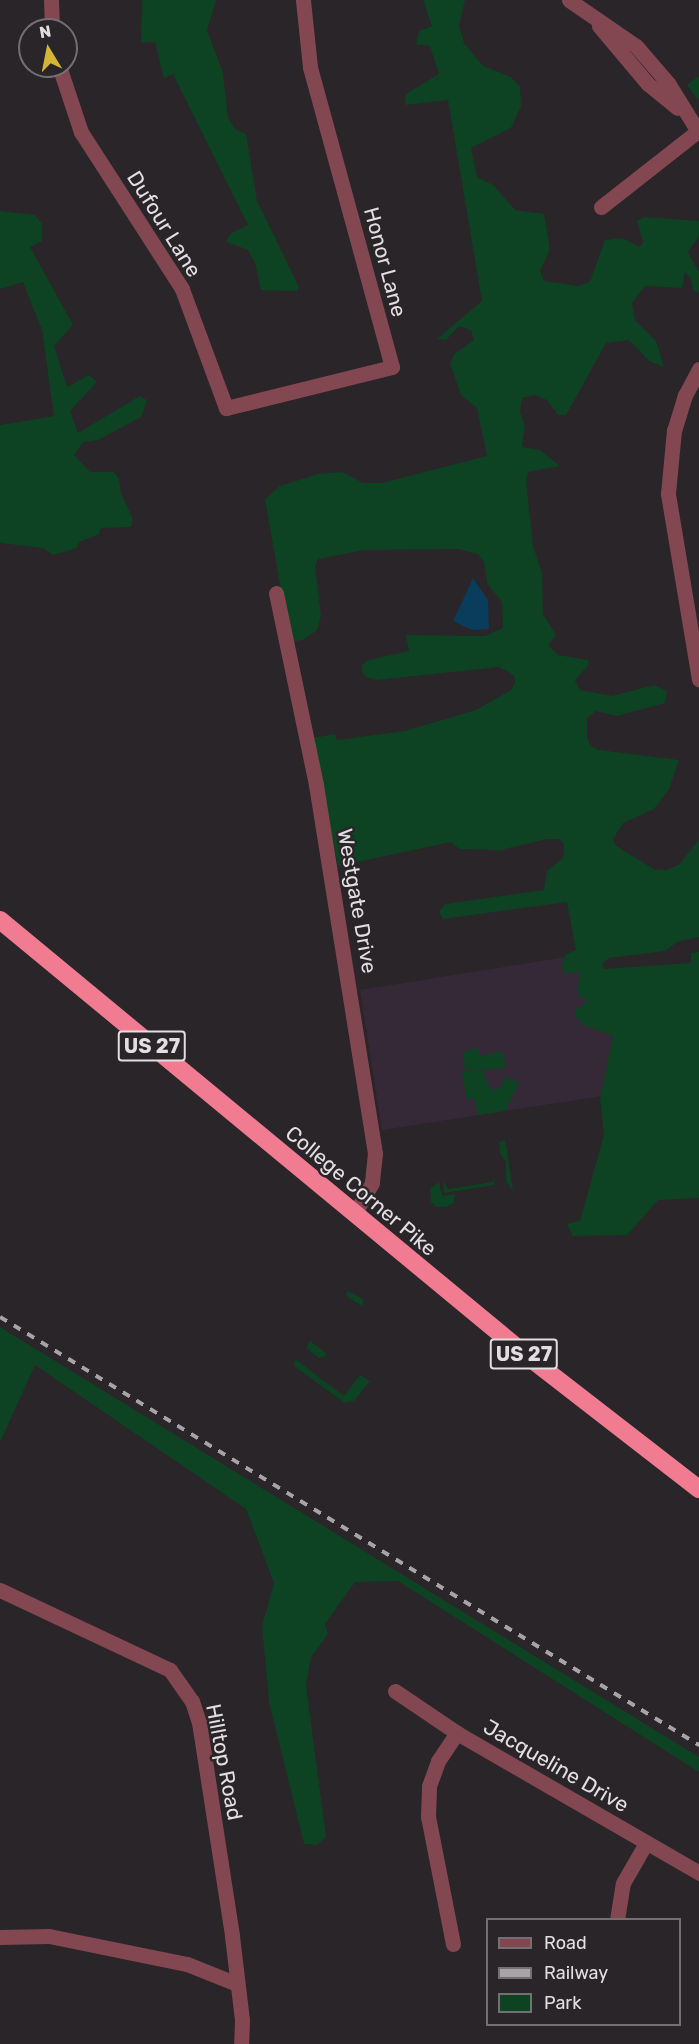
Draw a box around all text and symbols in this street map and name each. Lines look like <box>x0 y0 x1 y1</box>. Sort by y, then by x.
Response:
north arrow <box>18 18 78 78</box>
text: N <box>38 21 52 42</box>
street label: Dufour Lane <box>121 166 207 282</box>
street label: Honor Lane <box>358 204 412 320</box>
street label: Westgate Drive <box>332 827 382 975</box>
road number: US 27 <box>118 1029 186 1063</box>
street label: College Corner Pike <box>280 1120 442 1262</box>
road number: US 27 <box>490 1337 558 1371</box>
street label: Hilltop Road <box>200 1702 248 1822</box>
street label: Jacqueline Drive <box>479 1714 633 1818</box>
legend <box>486 1918 681 2026</box>
text: Road <box>544 1932 587 1954</box>
text: Railway <box>544 1962 608 1984</box>
text: Park <box>544 1992 581 2014</box>

